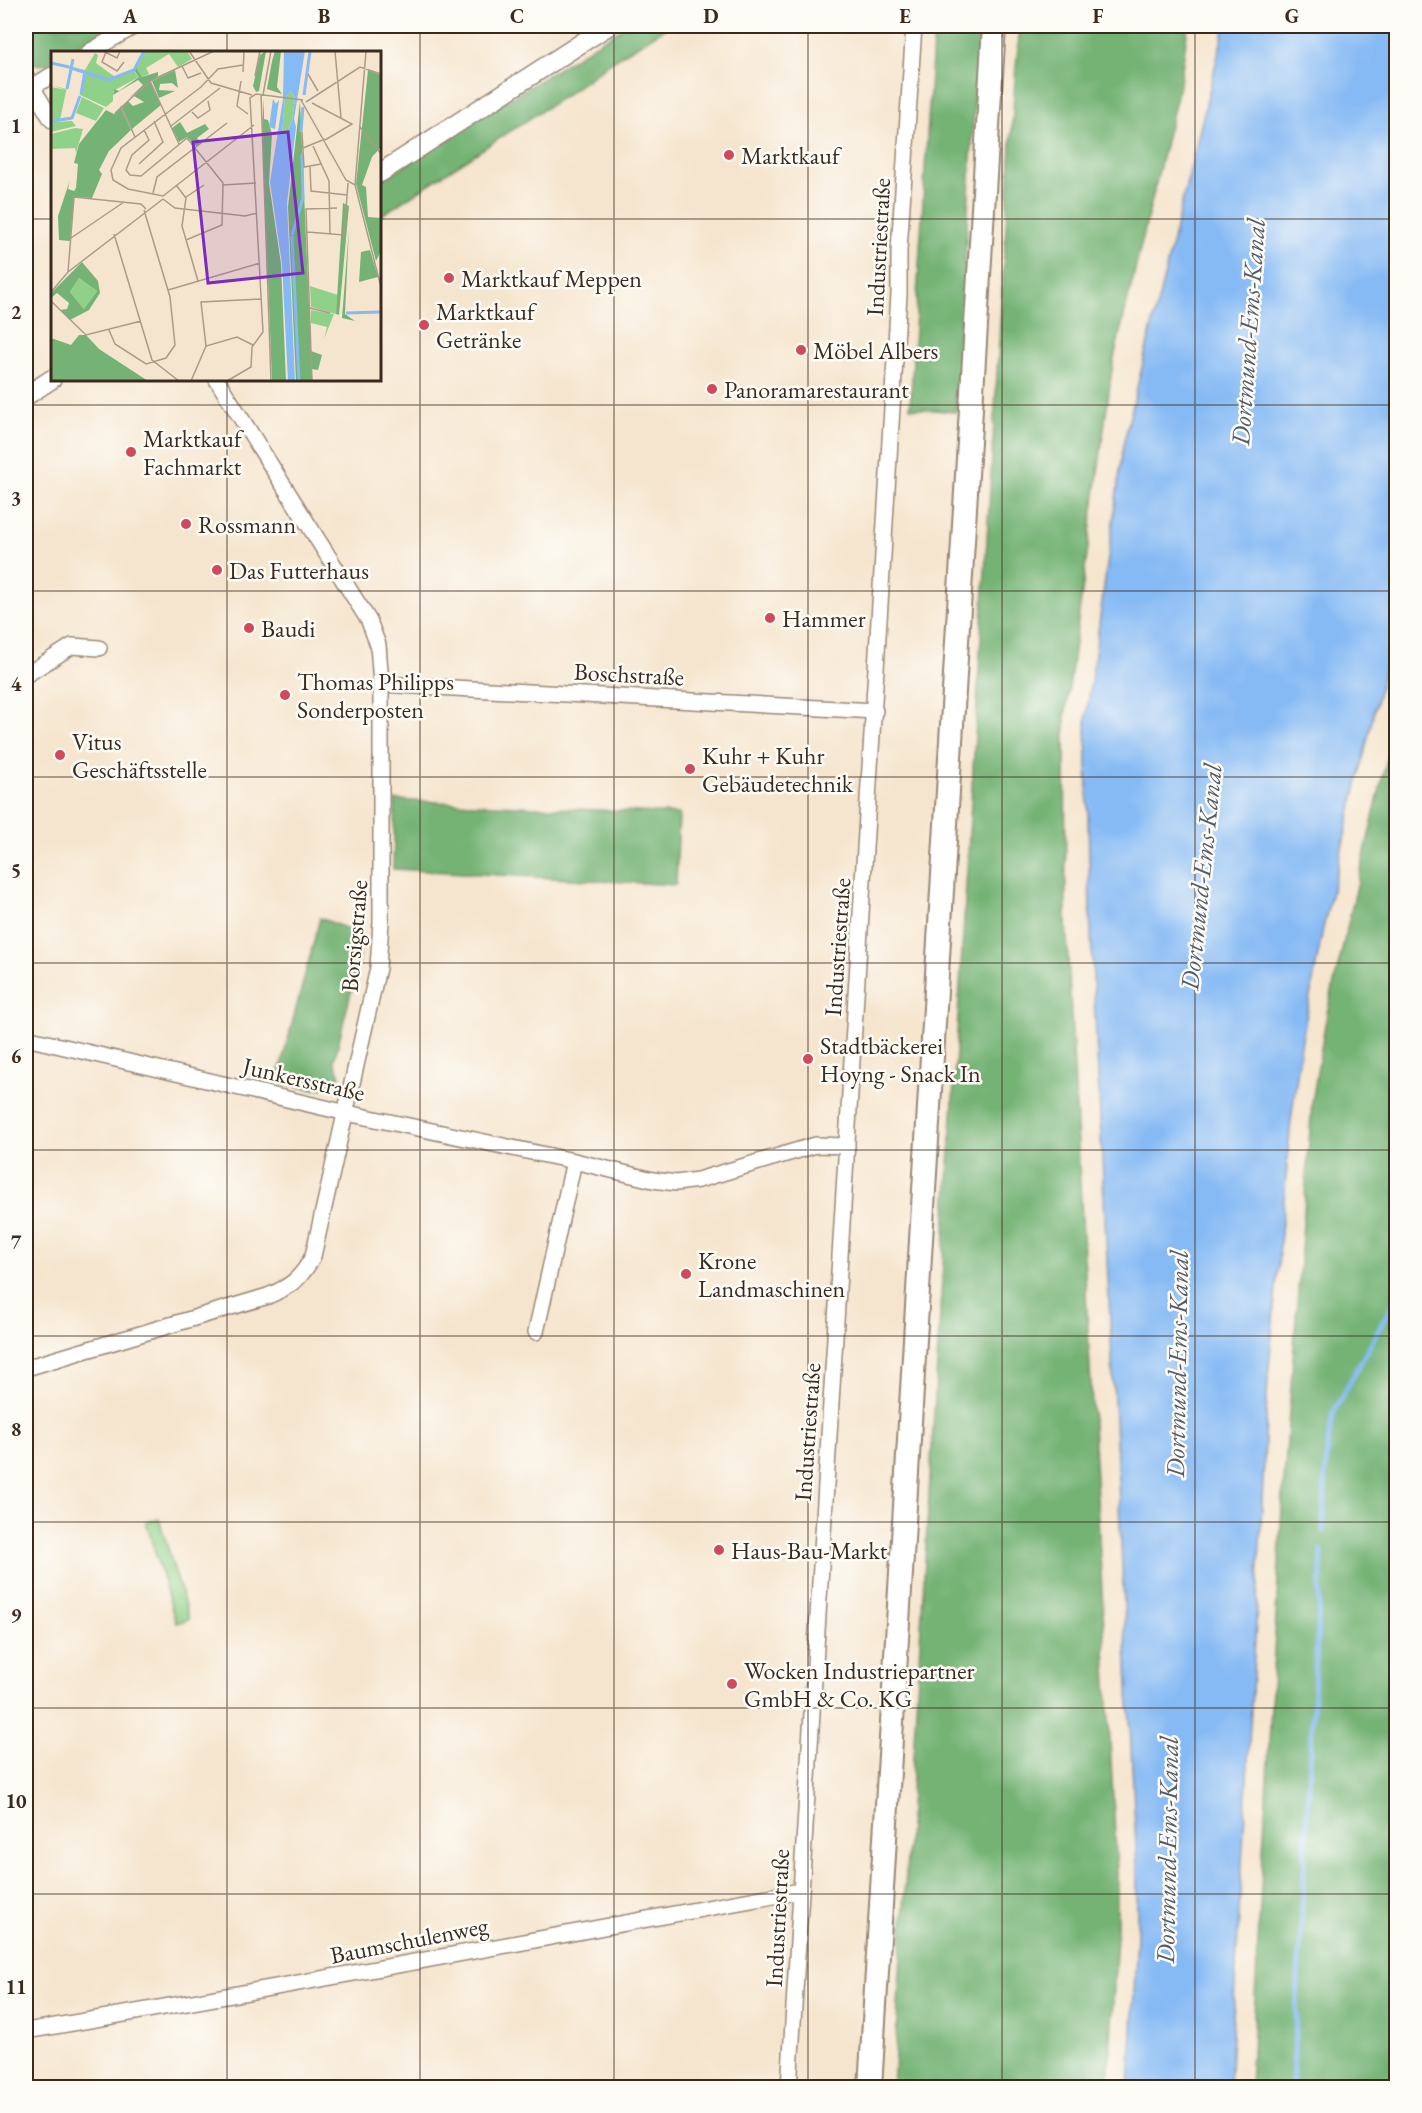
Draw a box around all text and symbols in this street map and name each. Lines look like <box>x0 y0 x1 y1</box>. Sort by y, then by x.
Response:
text: A <box>122 3 138 29</box>
text: B <box>318 3 330 29</box>
text: C <box>510 3 524 29</box>
text: D <box>703 3 719 29</box>
text: E <box>899 3 911 29</box>
text: F <box>1093 3 1104 29</box>
text: G <box>1285 3 1299 29</box>
inset map <box>51 51 381 381</box>
text: 1 <box>11 113 21 139</box>
place label: Marktkauf <box>741 140 843 171</box>
marker: Marktkauf <box>722 148 736 162</box>
street label: Industriestraße <box>859 177 897 317</box>
water label: Dortmund-Ems-Kanal <box>1223 217 1273 448</box>
place label: Marktkauf Meppen <box>461 263 642 294</box>
marker: Marktkauf Meppen <box>442 271 456 285</box>
place label: Marktkauf Getränke <box>436 296 538 355</box>
text: 2 <box>11 299 22 325</box>
marker: Marktkauf Getränke <box>417 318 431 332</box>
place label: Möbel Albers <box>813 335 938 366</box>
marker: Möbel Albers <box>794 343 808 357</box>
place label: Panoramarestaurant <box>724 374 909 405</box>
marker: Panoramarestaurant <box>705 382 719 396</box>
place label: Marktkauf Fachmarkt <box>143 423 245 482</box>
marker: Marktkauf Fachmarkt <box>124 445 138 459</box>
text: 3 <box>11 485 21 511</box>
place label: Rossmann <box>198 509 296 540</box>
marker: Rossmann <box>179 517 193 531</box>
place label: Das Futterhaus <box>229 555 369 586</box>
marker: Das Futterhaus <box>210 563 224 577</box>
place label: Hammer <box>782 603 866 634</box>
marker: Hammer <box>763 611 777 625</box>
place label: Baudi <box>261 613 315 644</box>
marker: Baudi <box>242 621 256 635</box>
street label: Boschstraße <box>573 656 685 692</box>
place label: Thomas Philipps Sonderposten <box>297 666 454 725</box>
text: 4 <box>11 671 22 697</box>
marker: Thomas Philipps Sonderposten <box>278 688 292 702</box>
place label: Vitus Geschäftsstelle <box>72 726 207 785</box>
place label: Kuhr + Kuhr Gebäudetechnik <box>702 740 854 799</box>
marker: Vitus Geschäftsstelle <box>53 748 67 762</box>
water label: Dortmund-Ems-Kanal <box>1172 761 1230 993</box>
marker: Kuhr + Kuhr Gebäudetechnik <box>683 762 697 776</box>
text: 5 <box>11 857 21 883</box>
street label: Industriestraße <box>817 877 857 1017</box>
street label: Borsigstraße <box>334 879 374 993</box>
place label: Stadtbäckerei Hoyng - Snack In <box>820 1030 981 1089</box>
text: 6 <box>11 1043 22 1069</box>
street label: Junkersstraße <box>238 1049 368 1108</box>
marker: Stadtbäckerei Hoyng - Snack In <box>801 1052 815 1066</box>
text: 7 <box>11 1229 22 1255</box>
place label: Krone Landmaschinen <box>698 1245 845 1304</box>
water label: Dortmund-Ems-Kanal <box>1158 1249 1196 1479</box>
marker: Krone Landmaschinen <box>679 1267 693 1281</box>
street label: Industriestraße <box>787 1362 827 1502</box>
text: 8 <box>11 1416 21 1442</box>
place label: Haus-Bau-Markt <box>731 1535 888 1566</box>
marker: Haus-Bau-Markt <box>712 1543 726 1557</box>
text: 9 <box>11 1602 22 1628</box>
place label: Wocken Industriepartner GmbH & Co. KG <box>744 1655 975 1714</box>
marker: Wocken Industriepartner GmbH & Co. KG <box>725 1677 739 1691</box>
water label: Dortmund-Ems-Kanal <box>1148 1735 1186 1965</box>
text: 10 <box>5 1788 27 1814</box>
street label: Industriestraße <box>758 1848 796 1988</box>
street label: Baumschulenweg <box>327 1909 491 1971</box>
text: 11 <box>5 1974 27 2000</box>

